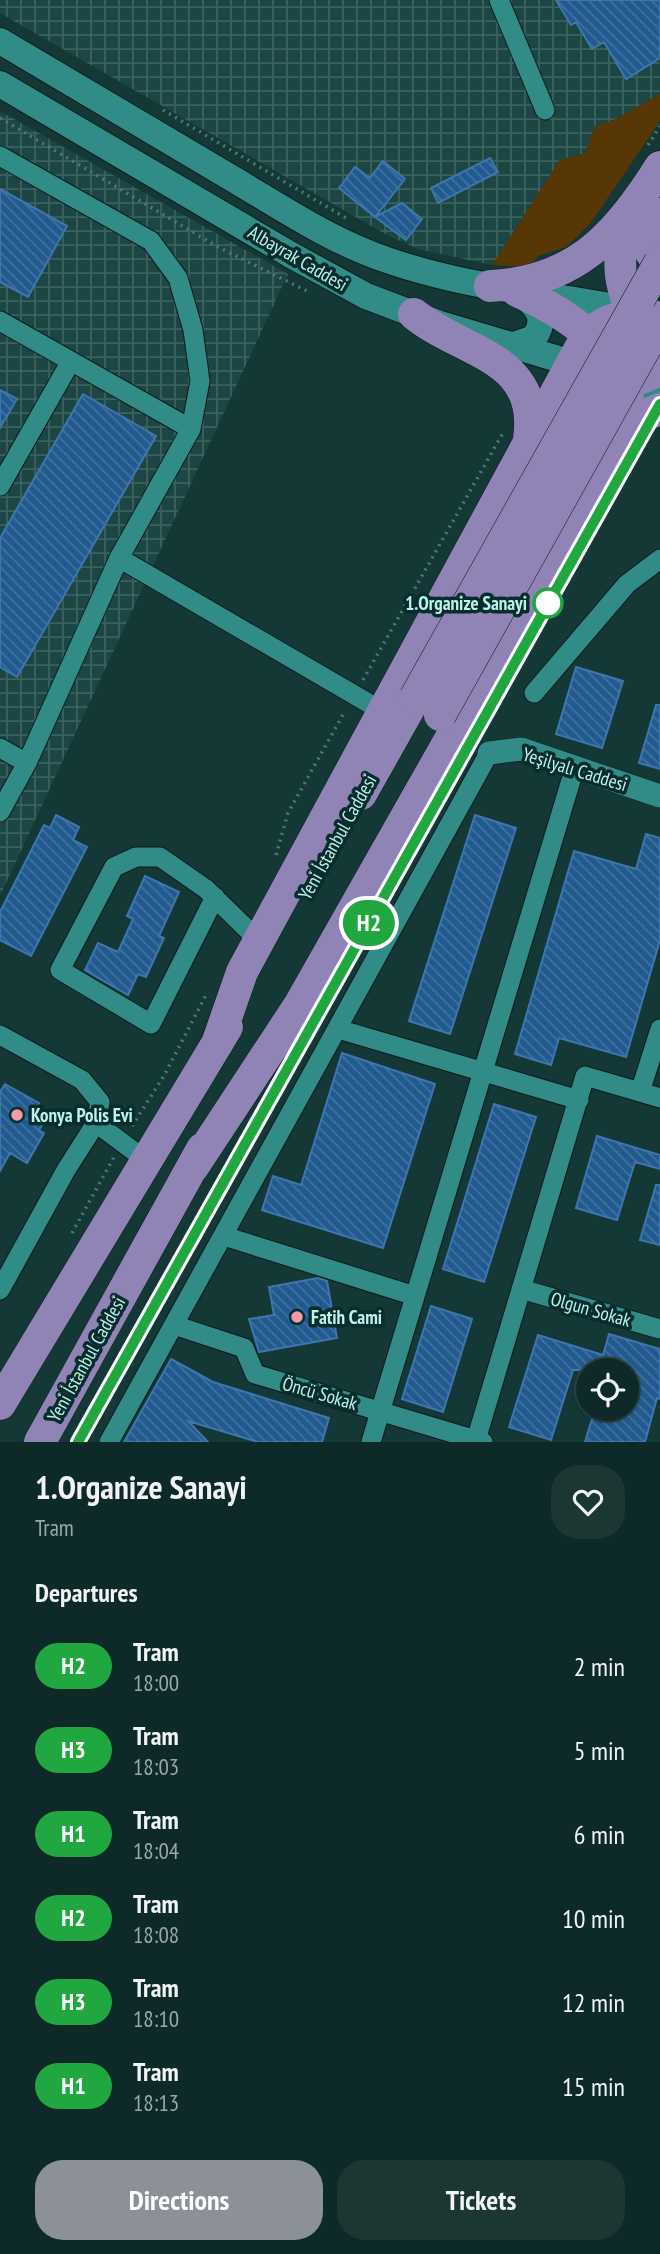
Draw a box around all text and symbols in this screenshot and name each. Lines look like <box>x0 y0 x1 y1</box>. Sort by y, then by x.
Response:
street label: Albayrak Caddesi <box>244 220 352 296</box>
marker: 1.Organize Sanayi <box>533 588 563 618</box>
place label: 1.Organize Sanayi <box>405 591 527 615</box>
street label: Yeşilyalı Caddesi <box>520 742 630 796</box>
street label: Yeni İstanbul Caddesi <box>293 770 381 904</box>
line badge: H2 <box>338 900 400 946</box>
text: H2 <box>357 907 381 938</box>
place label: Konya Polis Evi <box>31 1103 133 1127</box>
marker: Konya Polis Evi <box>9 1107 25 1123</box>
street label: Olgun Sokak <box>548 1286 634 1332</box>
street label: Yeni İstanbul Caddesi <box>42 1292 130 1426</box>
place label: Fatih Cami <box>311 1305 382 1329</box>
marker: Fatih Cami <box>289 1309 305 1325</box>
map controls <box>576 1358 639 1421</box>
button: locate <box>576 1358 639 1421</box>
street label: Öncü Sokak <box>280 1371 361 1415</box>
text: 1.Organize Sanayi <box>35 1465 247 1508</box>
button: heart <box>551 1465 625 1539</box>
text: Tram <box>35 1513 74 1542</box>
text: Departures <box>35 1576 138 1609</box>
text: Tram <box>133 1635 179 1668</box>
text: H2 <box>61 1650 86 1681</box>
text: 2 min <box>574 1650 625 1683</box>
text: 18:00 <box>133 1668 179 1697</box>
text: Tram <box>133 1719 179 1752</box>
text: H3 <box>61 1734 86 1765</box>
text: 5 min <box>574 1734 625 1767</box>
text: 18:03 <box>133 1752 179 1781</box>
text: Tram <box>133 1803 179 1836</box>
text: H1 <box>61 1818 86 1849</box>
text: 6 min <box>574 1818 625 1851</box>
text: 18:04 <box>133 1836 179 1865</box>
text: Tram <box>133 1887 179 1920</box>
text: H2 <box>61 1902 86 1933</box>
text: 10 min <box>562 1902 625 1935</box>
text: 18:08 <box>133 1920 179 1949</box>
text: Tram <box>133 1971 179 2004</box>
text: H3 <box>61 1986 86 2017</box>
text: 12 min <box>562 1986 625 2019</box>
text: 18:10 <box>133 2004 179 2033</box>
text: Tram <box>133 2055 179 2088</box>
text: H1 <box>61 2070 86 2101</box>
text: 15 min <box>562 2070 625 2103</box>
text: 18:13 <box>133 2088 179 2117</box>
button: Directions <box>35 2160 323 2240</box>
button: Tickets <box>337 2160 625 2240</box>

